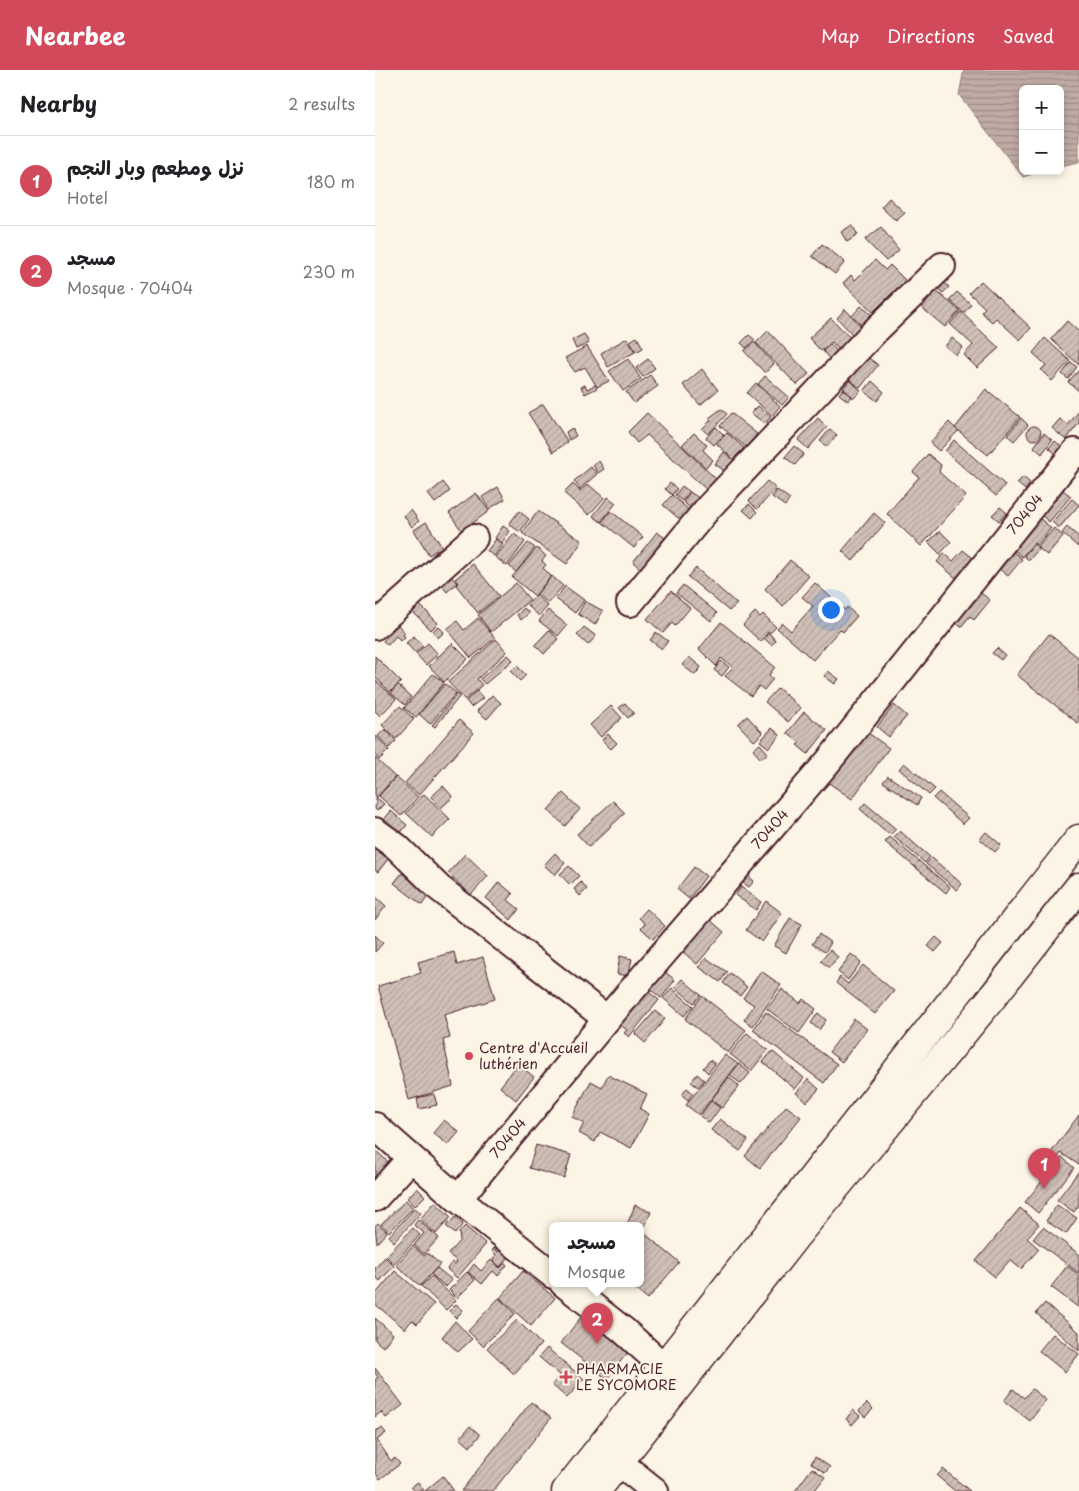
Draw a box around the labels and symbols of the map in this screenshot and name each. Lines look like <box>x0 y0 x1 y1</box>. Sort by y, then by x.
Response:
street label: 70404 <box>1002 489 1048 539</box>
your location <box>818 597 844 623</box>
street label: 70404 <box>746 804 793 853</box>
place label: Centre d'Accueil luthérien <box>479 1037 588 1074</box>
marker: Centre d'Accueil luthérien <box>463 1050 475 1062</box>
street label: 70404 <box>484 1113 531 1162</box>
pin: 1 <box>1028 1148 1060 1189</box>
pin: 2 <box>581 1303 613 1344</box>
place label: PHARMACIE LE SYCOMORE <box>576 1358 677 1395</box>
marker: PHARMACIE LE SYCOMORE <box>560 1371 572 1383</box>

